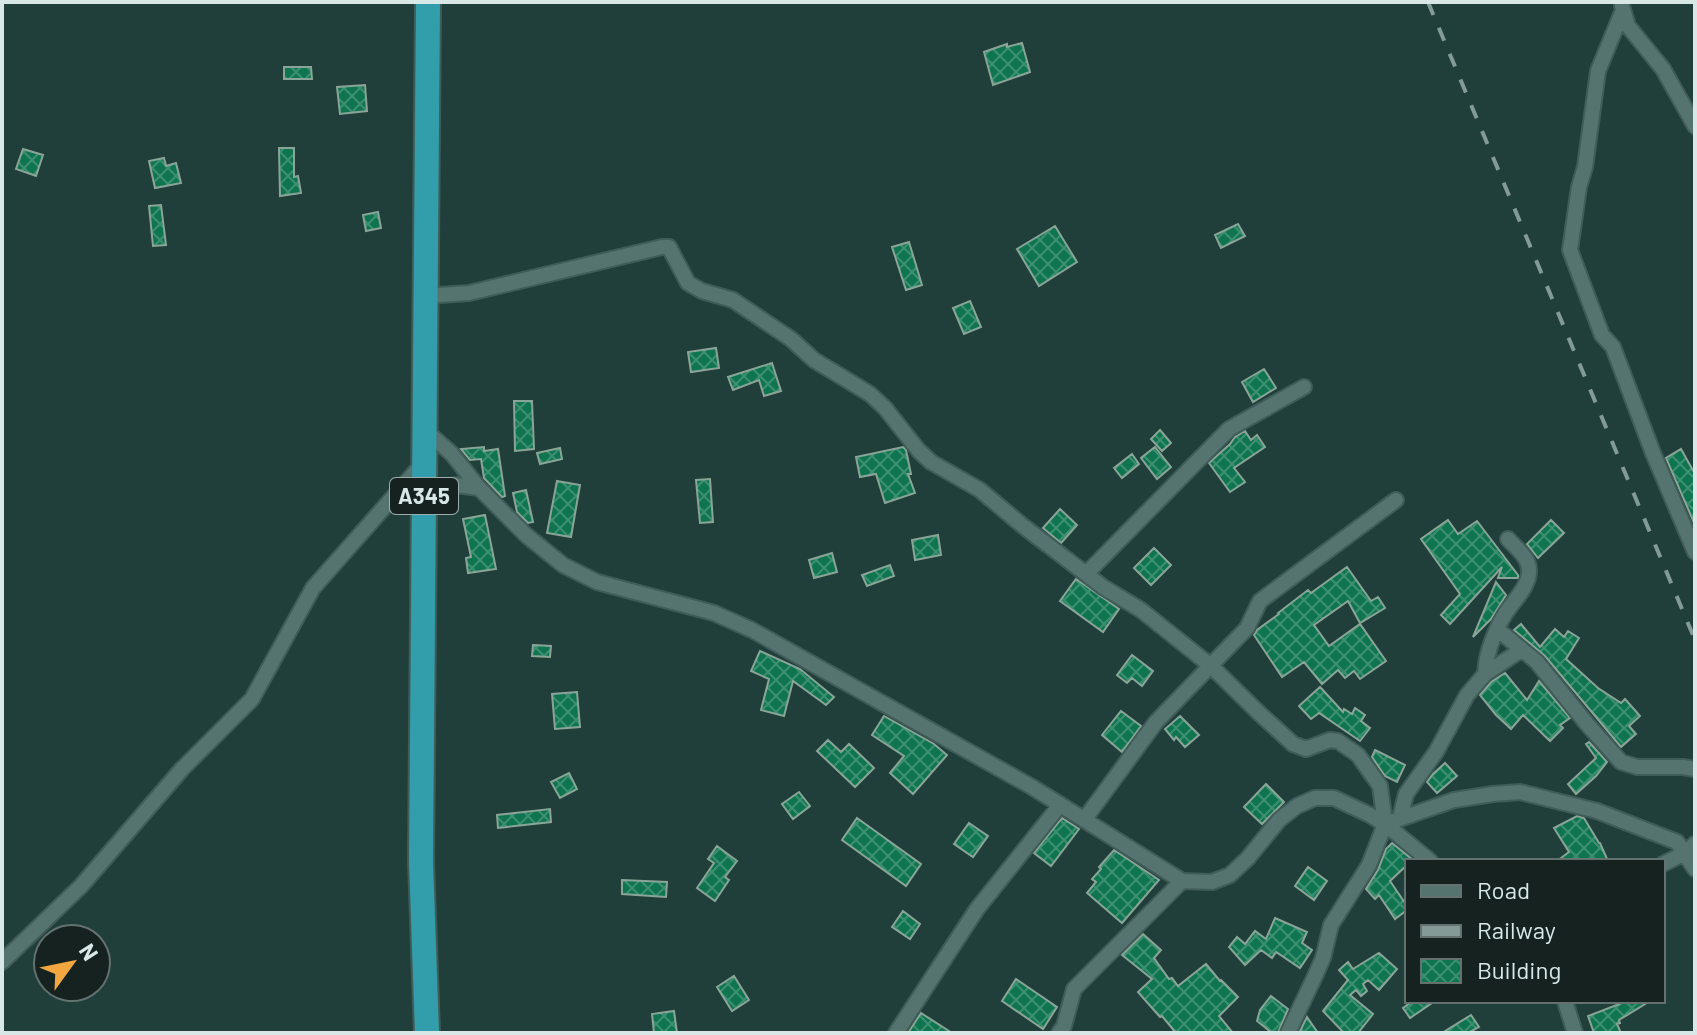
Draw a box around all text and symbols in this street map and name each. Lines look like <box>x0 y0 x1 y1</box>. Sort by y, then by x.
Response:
road number: A345 <box>390 478 458 514</box>
legend <box>1405 859 1665 1003</box>
text: Road <box>1477 875 1530 904</box>
text: Railway <box>1477 915 1556 944</box>
north arrow <box>32 923 112 1003</box>
text: N <box>75 938 105 965</box>
text: Building <box>1477 955 1561 984</box>

